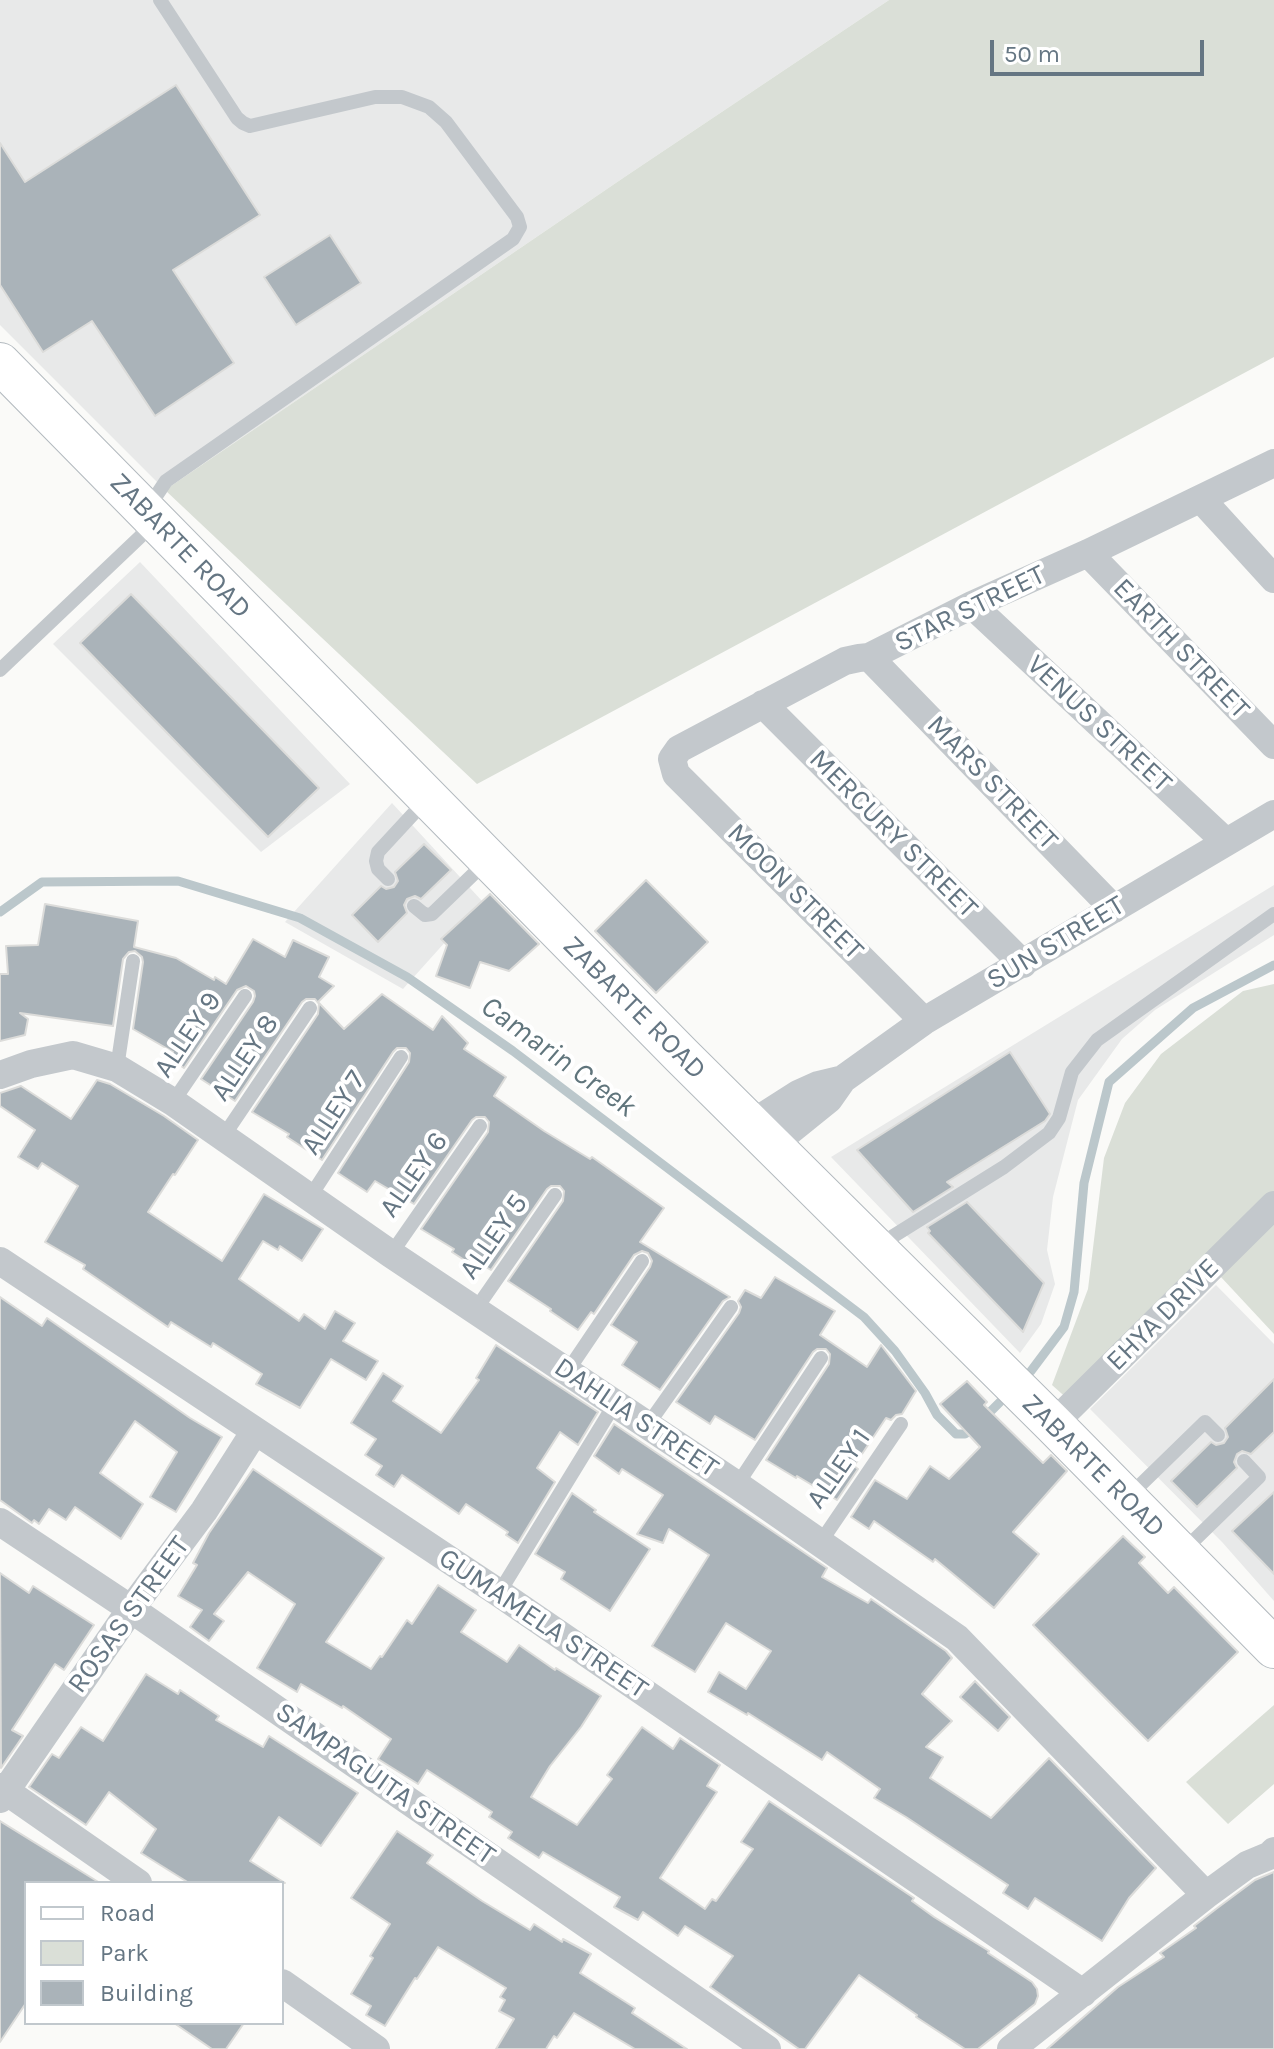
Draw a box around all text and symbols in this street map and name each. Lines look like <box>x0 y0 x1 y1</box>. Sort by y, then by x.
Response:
scale bar <box>994 24 1208 74</box>
text: 50 m <box>1004 40 1060 68</box>
street label: ZABARTE ROAD <box>102 466 258 626</box>
street label: STAR STREET <box>889 558 1051 660</box>
street label: EARTH STREET <box>1106 572 1256 726</box>
street label: VENUS STREET <box>1019 648 1179 800</box>
street label: MARS STREET <box>919 709 1065 857</box>
street label: MERCURY STREET <box>802 743 984 925</box>
street label: MOON STREET <box>720 817 870 967</box>
street label: SUN STREET <box>981 889 1131 997</box>
street label: ZABARTE ROAD <box>555 929 713 1087</box>
street label: ALLEY 9 <box>147 986 229 1084</box>
water label: Camarin Creek <box>473 989 643 1125</box>
street label: ALLEY 8 <box>204 1008 286 1108</box>
street label: ALLEY 7 <box>295 1065 373 1161</box>
street label: ALLEY 6 <box>373 1126 455 1224</box>
street label: ALLEY 5 <box>453 1188 535 1286</box>
street label: EHYA DRIVE <box>1100 1252 1226 1378</box>
street label: DAHLIA STREET <box>548 1351 724 1485</box>
street label: ZABARTE ROAD <box>1014 1387 1172 1545</box>
street label: ALLEY 1 <box>800 1423 878 1515</box>
street label: ROSAS STREET <box>61 1530 197 1700</box>
street label: GUMAMELA STREET <box>432 1542 654 1706</box>
street label: SAMPAGUITA STREET <box>269 1696 501 1872</box>
legend <box>24 1881 284 2025</box>
text: Road <box>100 1899 155 1927</box>
text: Park <box>100 1939 149 1967</box>
text: Building <box>100 1979 193 2007</box>

